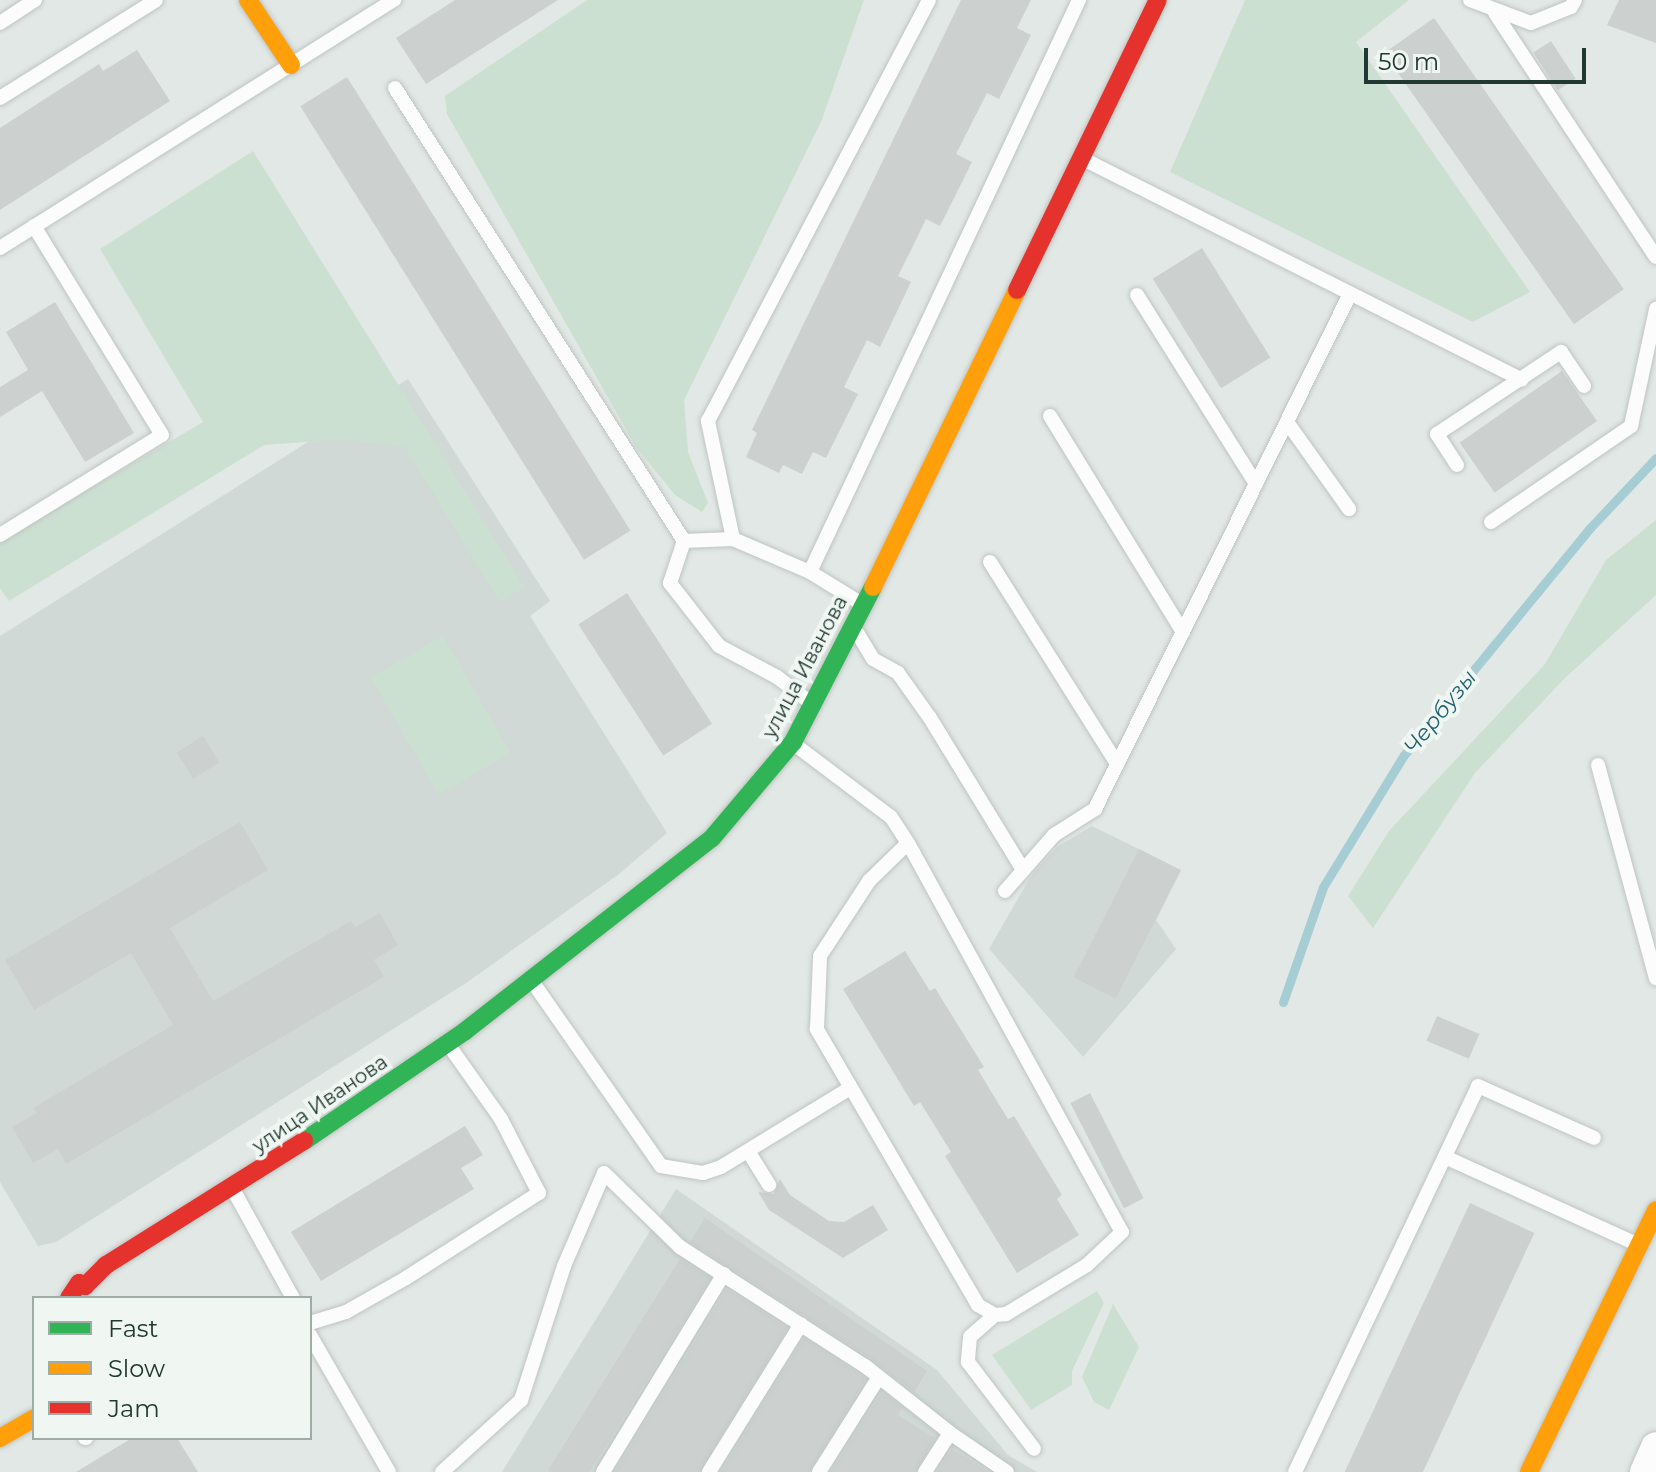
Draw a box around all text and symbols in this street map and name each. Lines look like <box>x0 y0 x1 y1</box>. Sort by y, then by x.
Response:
scale bar <box>1368 32 1590 82</box>
text: 50 m <box>1378 47 1439 76</box>
street label: улица Иванова <box>757 592 853 742</box>
water label: Чербузы <box>1398 665 1482 759</box>
street label: улица Иванова <box>248 1050 392 1158</box>
legend <box>32 1296 312 1440</box>
text: Fast <box>108 1314 158 1343</box>
text: Slow <box>108 1354 165 1383</box>
text: Jam <box>108 1394 160 1423</box>

